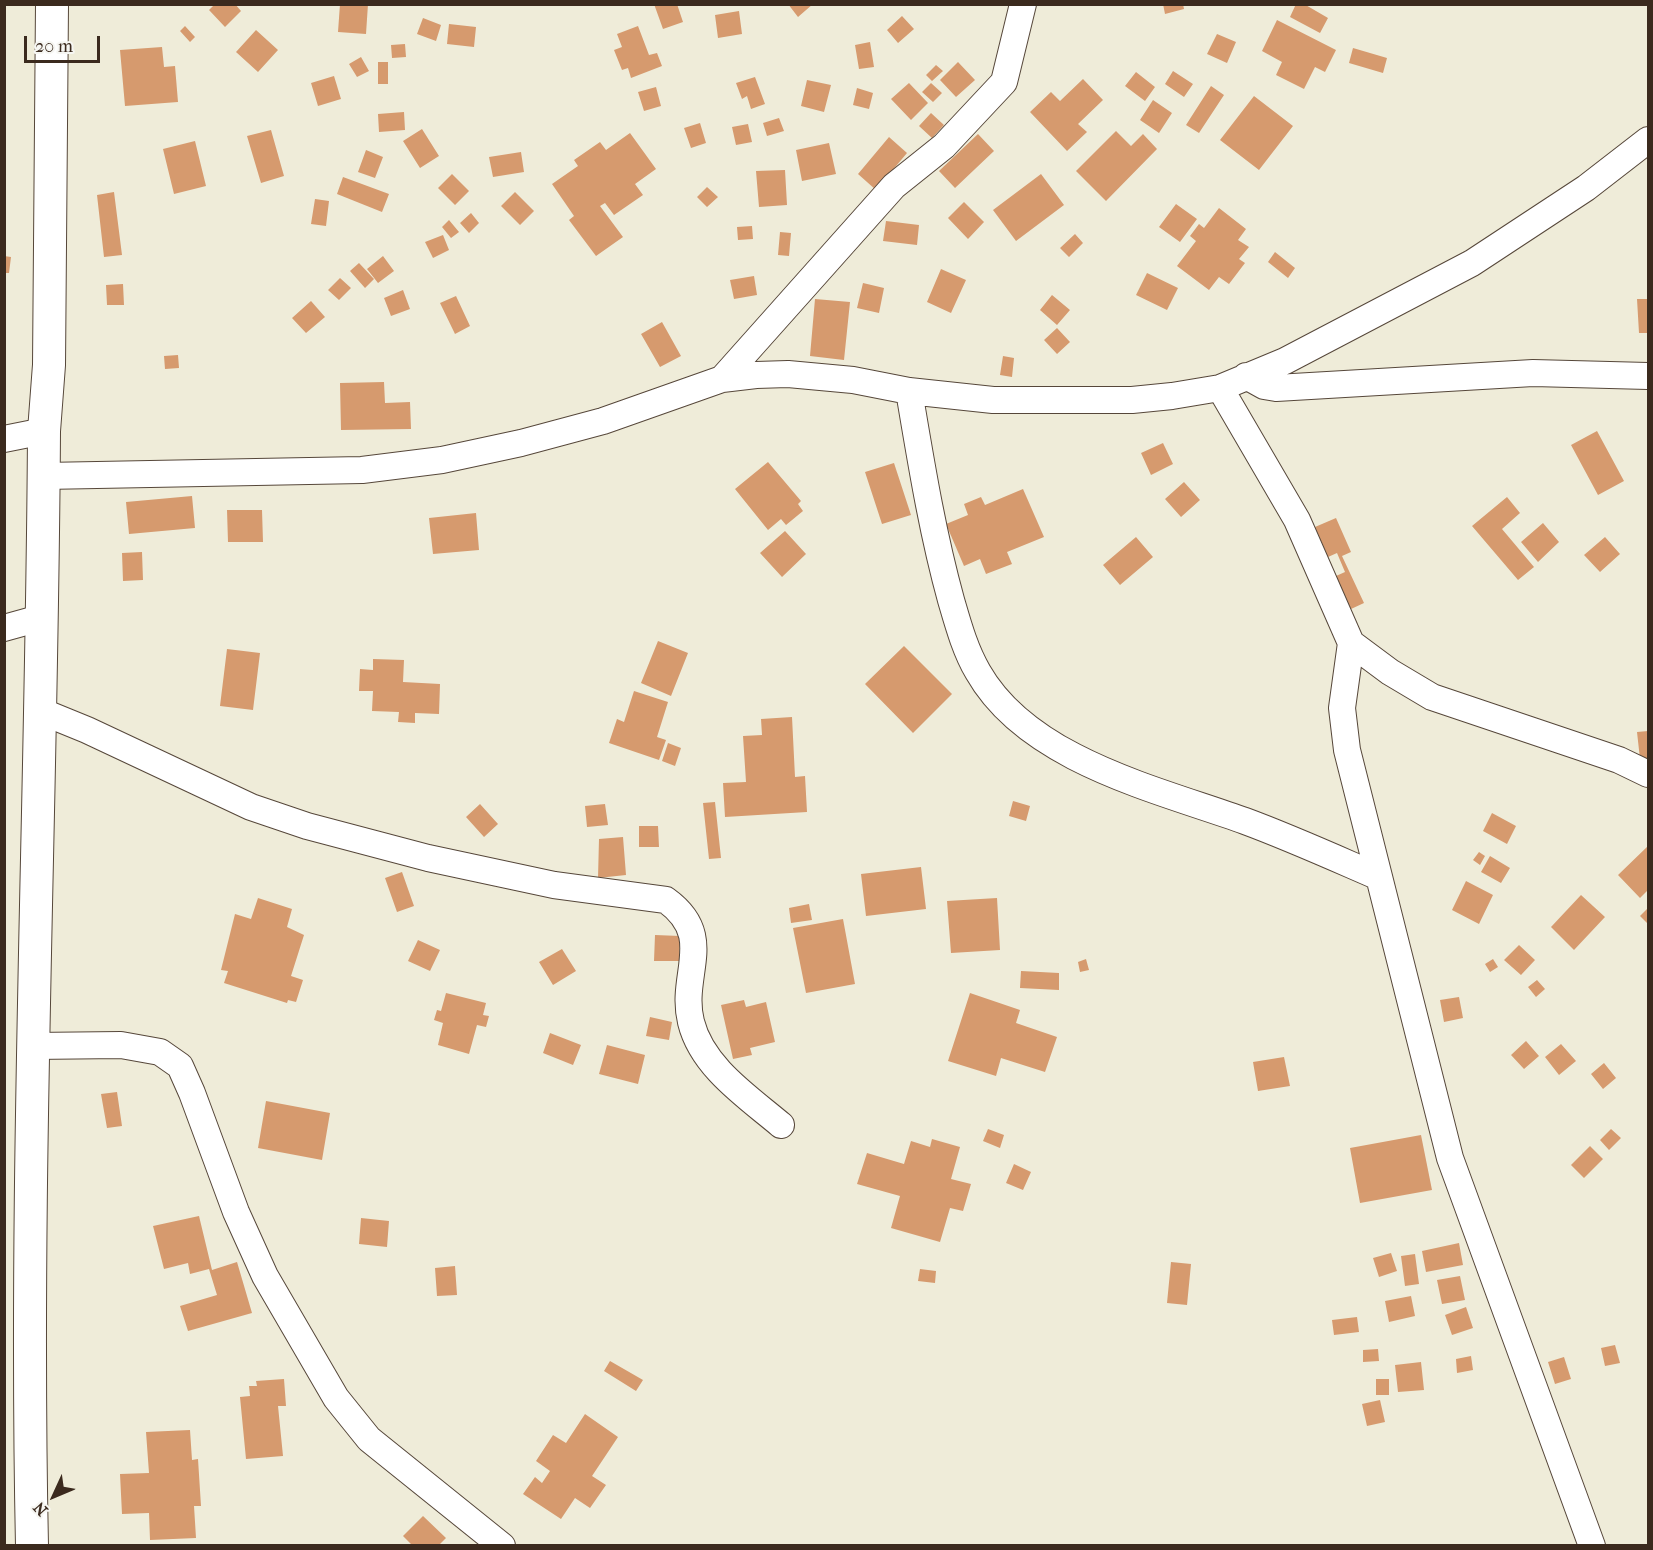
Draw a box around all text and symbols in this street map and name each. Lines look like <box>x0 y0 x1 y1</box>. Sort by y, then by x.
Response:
scale bar <box>27 24 104 62</box>
text: 20 m <box>35 36 73 57</box>
north arrow <box>24 1466 84 1526</box>
text: N <box>30 1498 52 1520</box>

